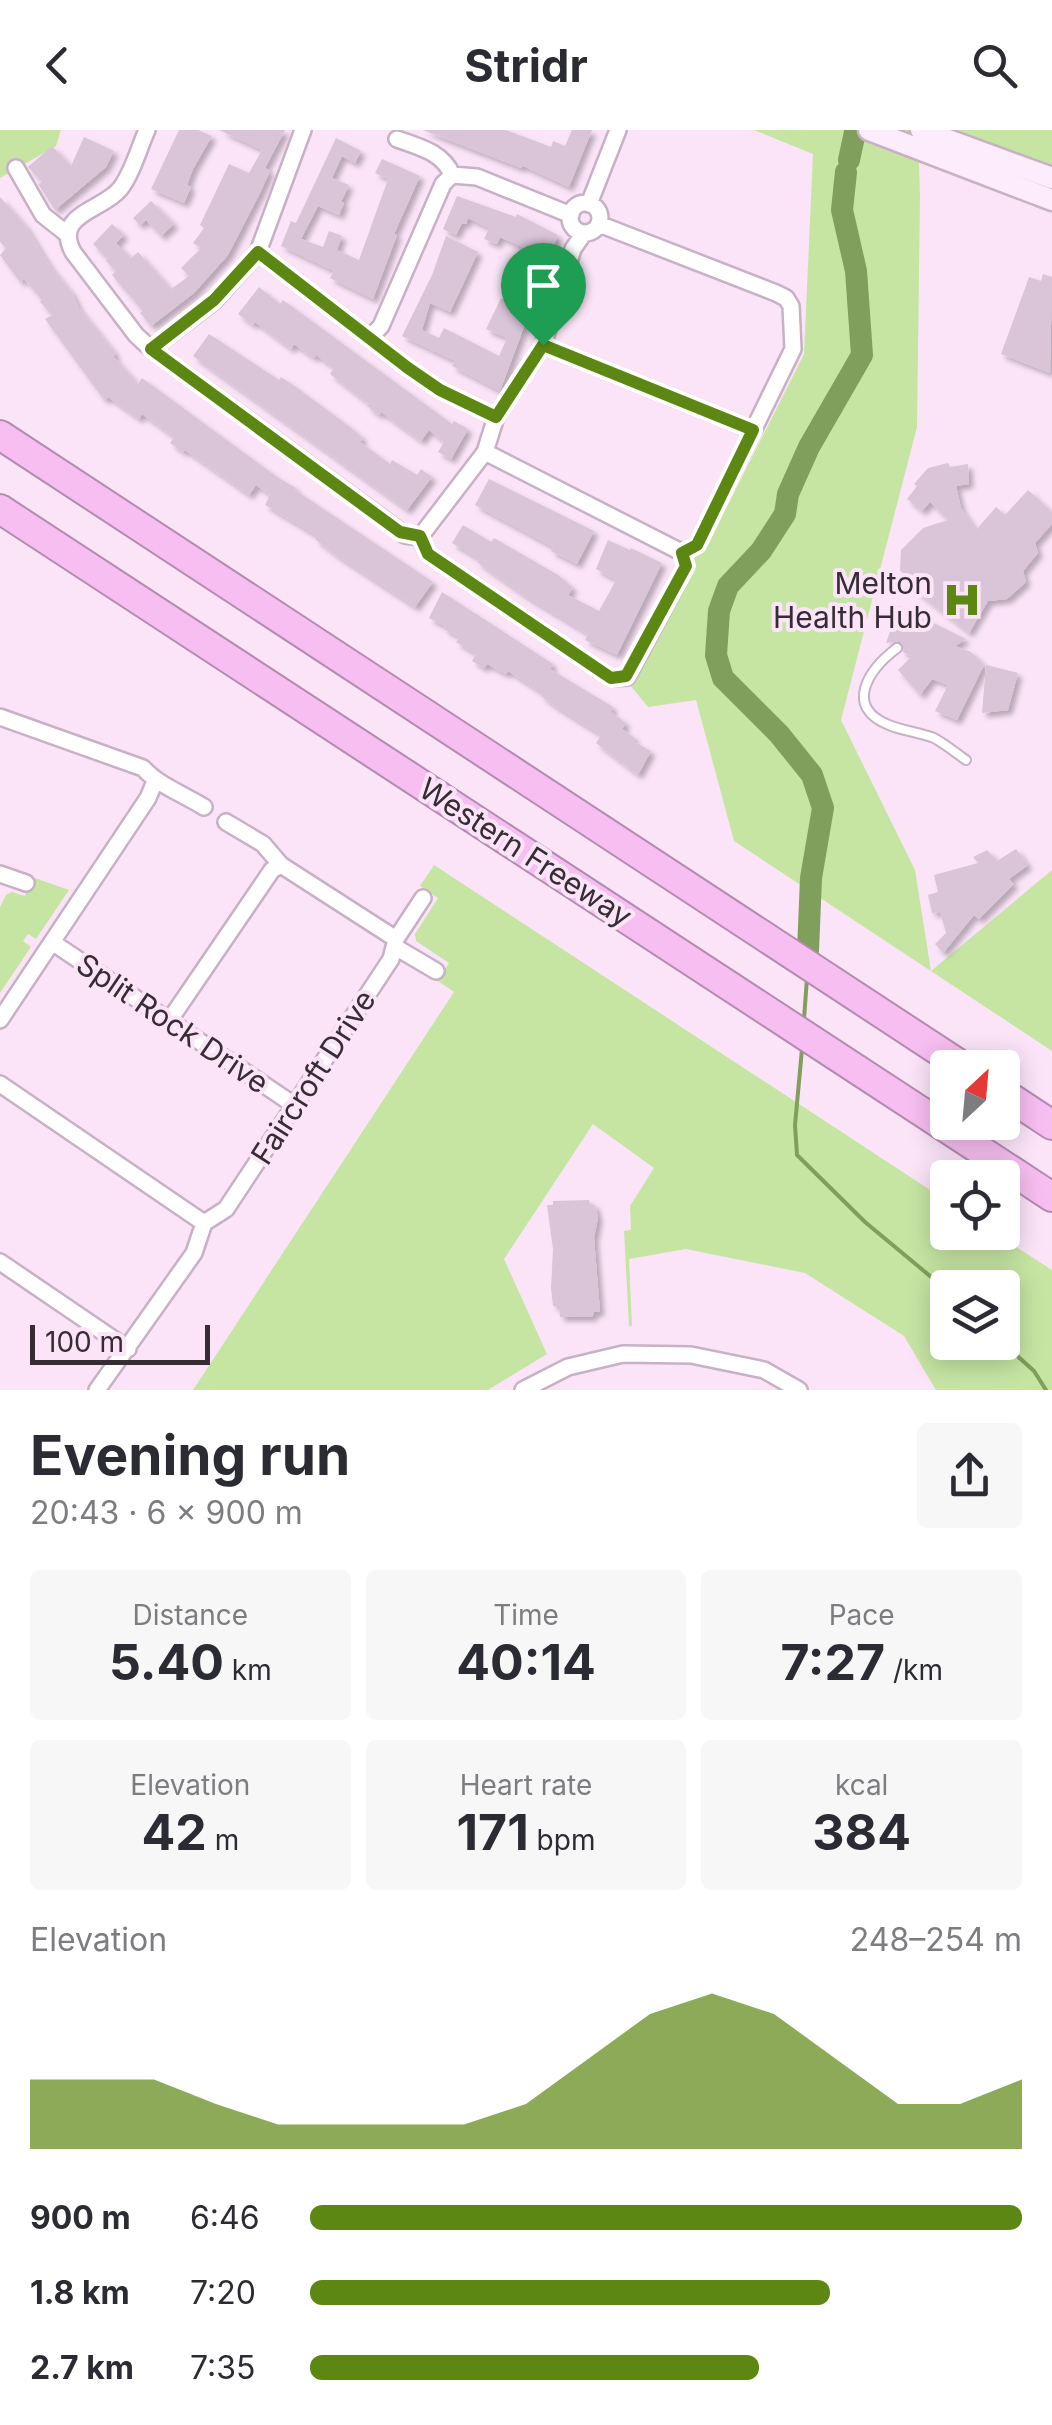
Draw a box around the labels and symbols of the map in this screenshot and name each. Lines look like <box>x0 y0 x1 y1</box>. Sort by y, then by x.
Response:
pin <box>501 243 586 346</box>
place label: Melton Health Hub <box>773 565 932 635</box>
hospital icon: Melton Health Hub <box>941 579 983 621</box>
street label: Western Freeway <box>413 770 639 934</box>
street label: Split Rock Drive <box>70 946 276 1100</box>
street label: Faircroft Drive <box>243 983 383 1171</box>
north arrow <box>930 1050 1020 1140</box>
scale bar <box>30 1320 210 1364</box>

